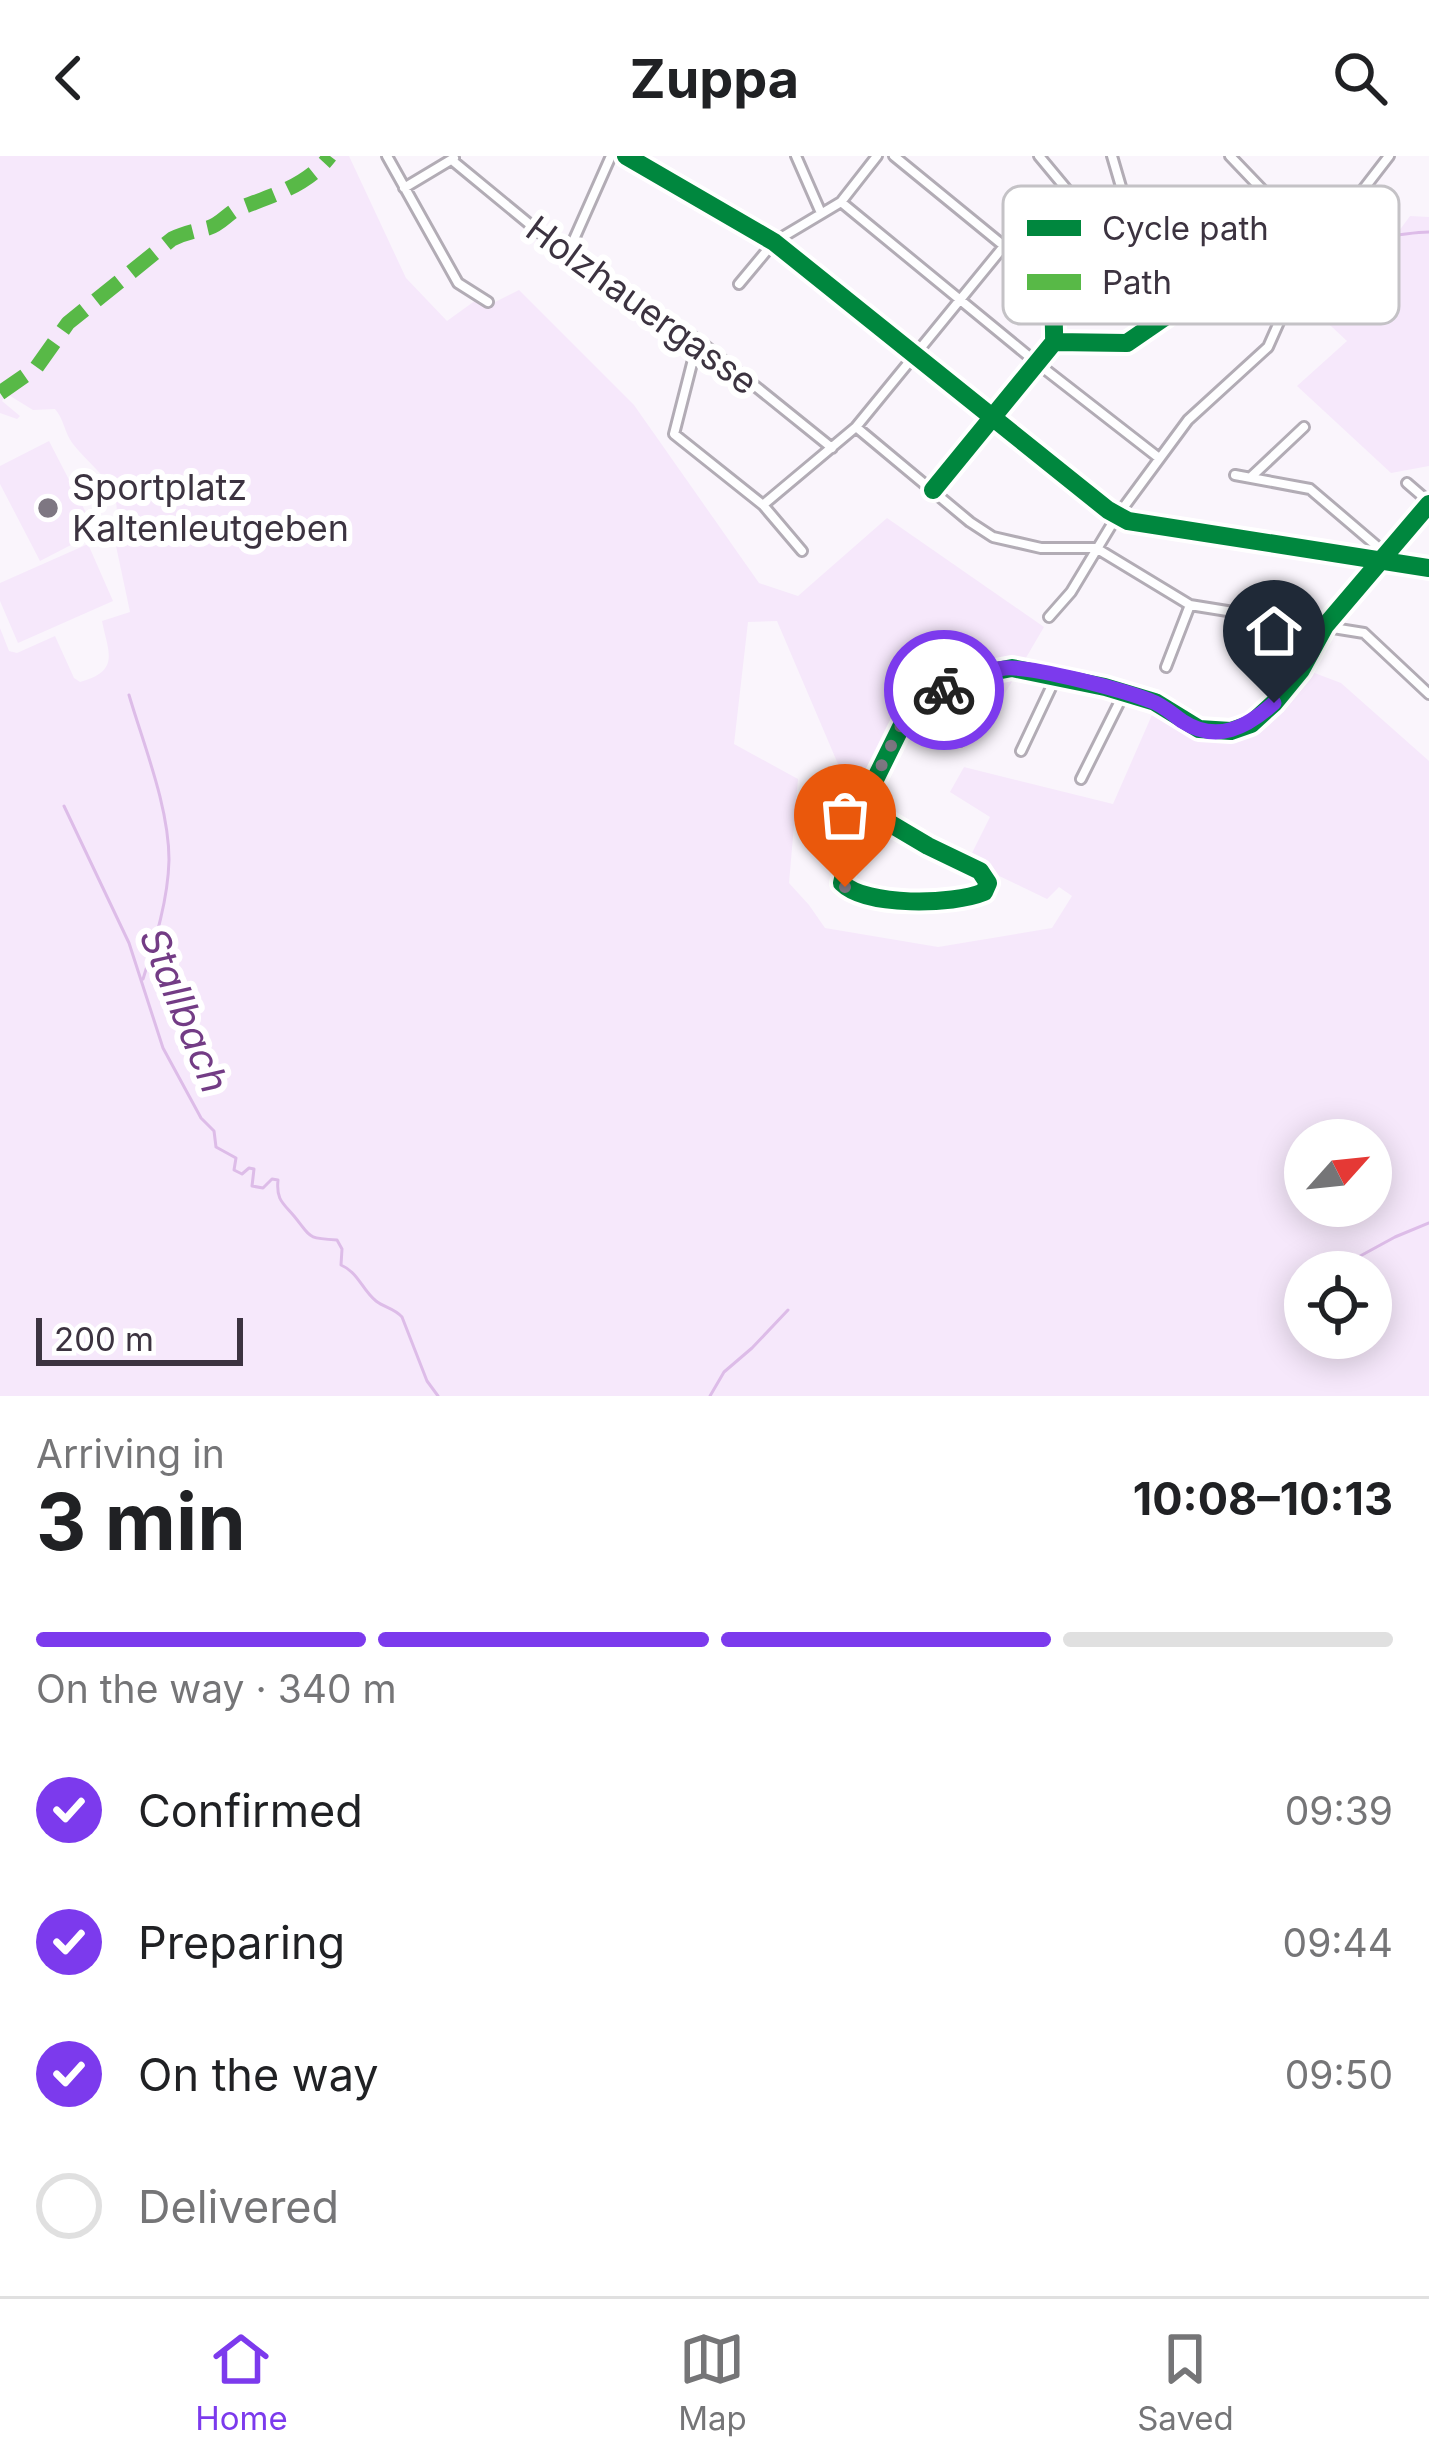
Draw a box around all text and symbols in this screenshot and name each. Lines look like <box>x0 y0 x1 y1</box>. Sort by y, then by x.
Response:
icon: back <box>36 45 102 111</box>
icon: search <box>1327 45 1393 111</box>
text: Zuppa <box>630 46 799 111</box>
legend <box>1003 186 1399 324</box>
street label: Holzhauergasse <box>518 206 766 404</box>
text: Cycle path <box>1102 208 1269 248</box>
text: Path <box>1102 262 1172 302</box>
place label: Sportplatz Kaltenleutgeben <box>72 465 349 550</box>
marker: Sportplatz Kaltenleutgeben <box>35 495 61 521</box>
pin <box>1223 580 1325 703</box>
icon: home <box>1241 598 1307 664</box>
courier <box>884 630 1004 750</box>
icon: bike <box>911 657 977 723</box>
pin <box>794 764 896 887</box>
icon: bag <box>812 782 878 848</box>
water label: Stallbach <box>131 921 239 1099</box>
north arrow <box>1284 1119 1392 1227</box>
map controls <box>1284 1119 1392 1359</box>
button: locate <box>1284 1251 1392 1359</box>
scale bar <box>36 1312 243 1365</box>
text: 200 m <box>54 1319 154 1359</box>
text: Arriving in <box>36 1430 225 1477</box>
text: 10:08–10:13 <box>1133 1471 1393 1526</box>
text: 3 min <box>36 1474 246 1569</box>
text: On the way · 340 m <box>36 1665 397 1712</box>
icon: check <box>36 1777 102 1843</box>
text: Confirmed <box>138 1783 363 1838</box>
text: 09:39 <box>1285 1787 1393 1834</box>
icon: check <box>36 1909 102 1975</box>
text: Preparing <box>138 1915 345 1970</box>
text: 09:44 <box>1283 1919 1393 1966</box>
icon: check <box>36 2041 102 2107</box>
text: On the way <box>138 2047 379 2102</box>
text: 09:50 <box>1285 2051 1393 2098</box>
text: Delivered <box>138 2179 339 2234</box>
tab: Home <box>195 2326 288 2438</box>
tab: Map <box>678 2326 747 2438</box>
tab: Saved <box>1137 2326 1234 2438</box>

